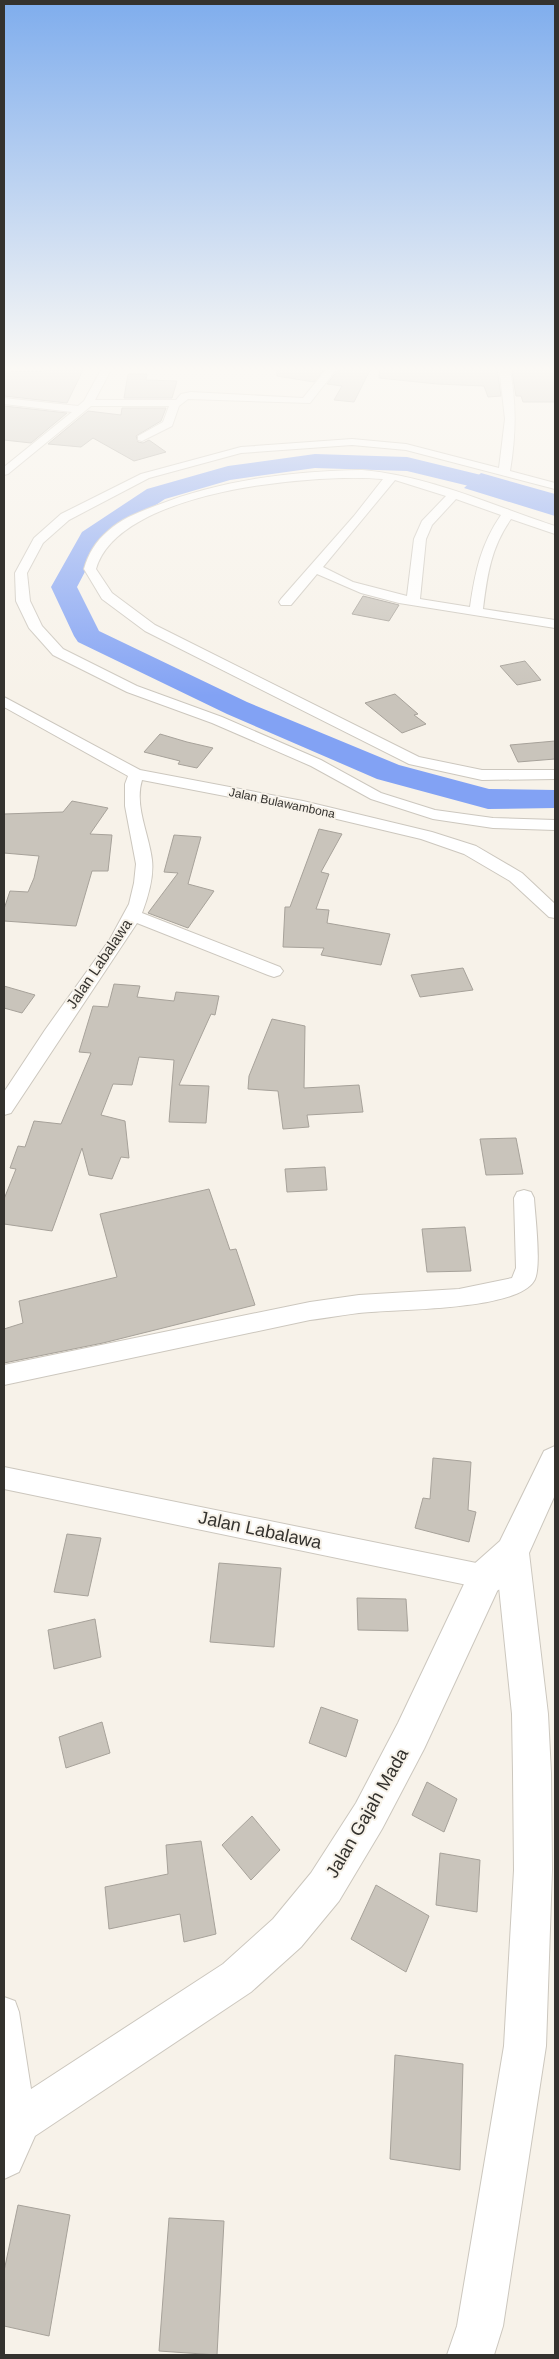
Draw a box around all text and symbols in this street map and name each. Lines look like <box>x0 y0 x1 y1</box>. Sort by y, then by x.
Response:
street label: Jalan Bulawambona <box>228 785 337 821</box>
street label: Jalan Labalawa <box>62 915 135 1012</box>
street label: Jalan Labalawa <box>197 1507 324 1553</box>
street label: Jalan Gajah Mada <box>322 1744 413 1881</box>

